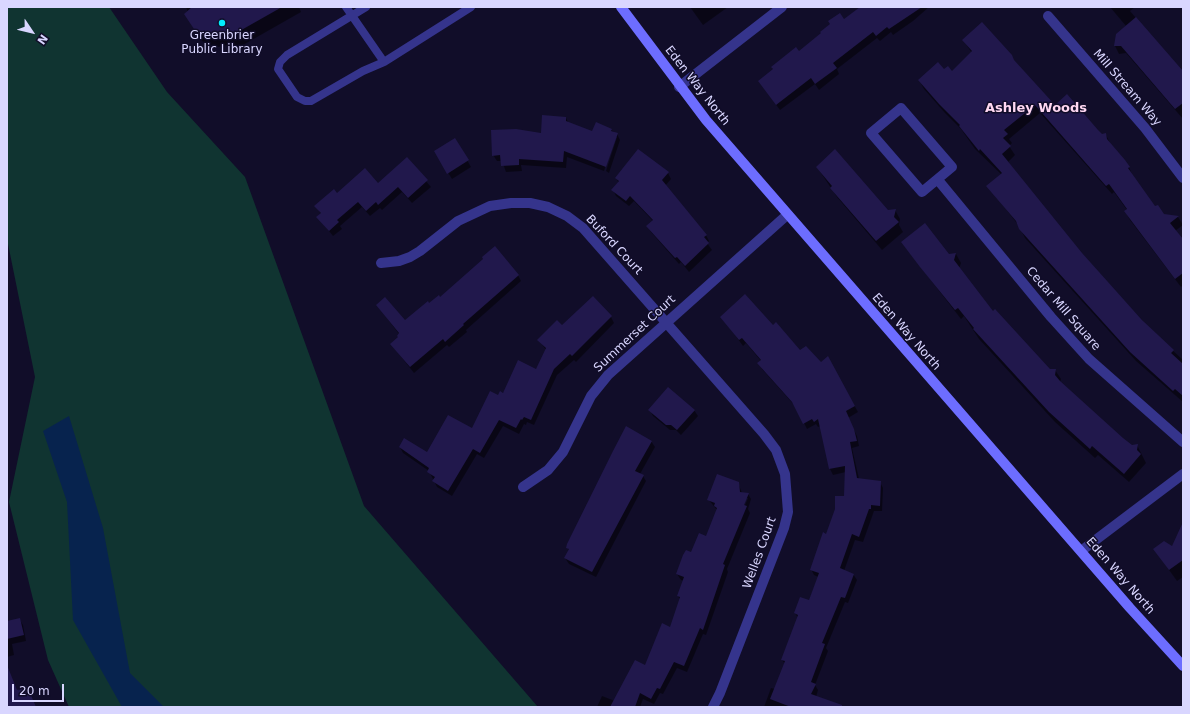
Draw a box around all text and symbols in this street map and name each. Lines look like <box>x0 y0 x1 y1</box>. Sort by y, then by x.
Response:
north arrow <box>12 12 52 52</box>
marker: Greenbrier Public Library <box>217 18 227 28</box>
place label: Greenbrier Public Library <box>181 29 263 57</box>
text: N <box>34 32 50 47</box>
street label: Eden Way North <box>661 43 733 129</box>
street label: Mill Stream Way <box>1090 47 1164 129</box>
district label: Ashley Woods <box>985 101 1087 117</box>
street label: Buford Court <box>583 212 645 278</box>
street label: Cedar Mill Square <box>1023 264 1103 354</box>
street label: Eden Way North <box>869 291 943 373</box>
street label: Summerset Court <box>591 293 679 375</box>
street label: Welles Court <box>740 515 780 591</box>
street label: Eden Way North <box>1083 535 1157 617</box>
scale bar <box>14 676 66 702</box>
text: 20 m <box>19 684 50 698</box>

